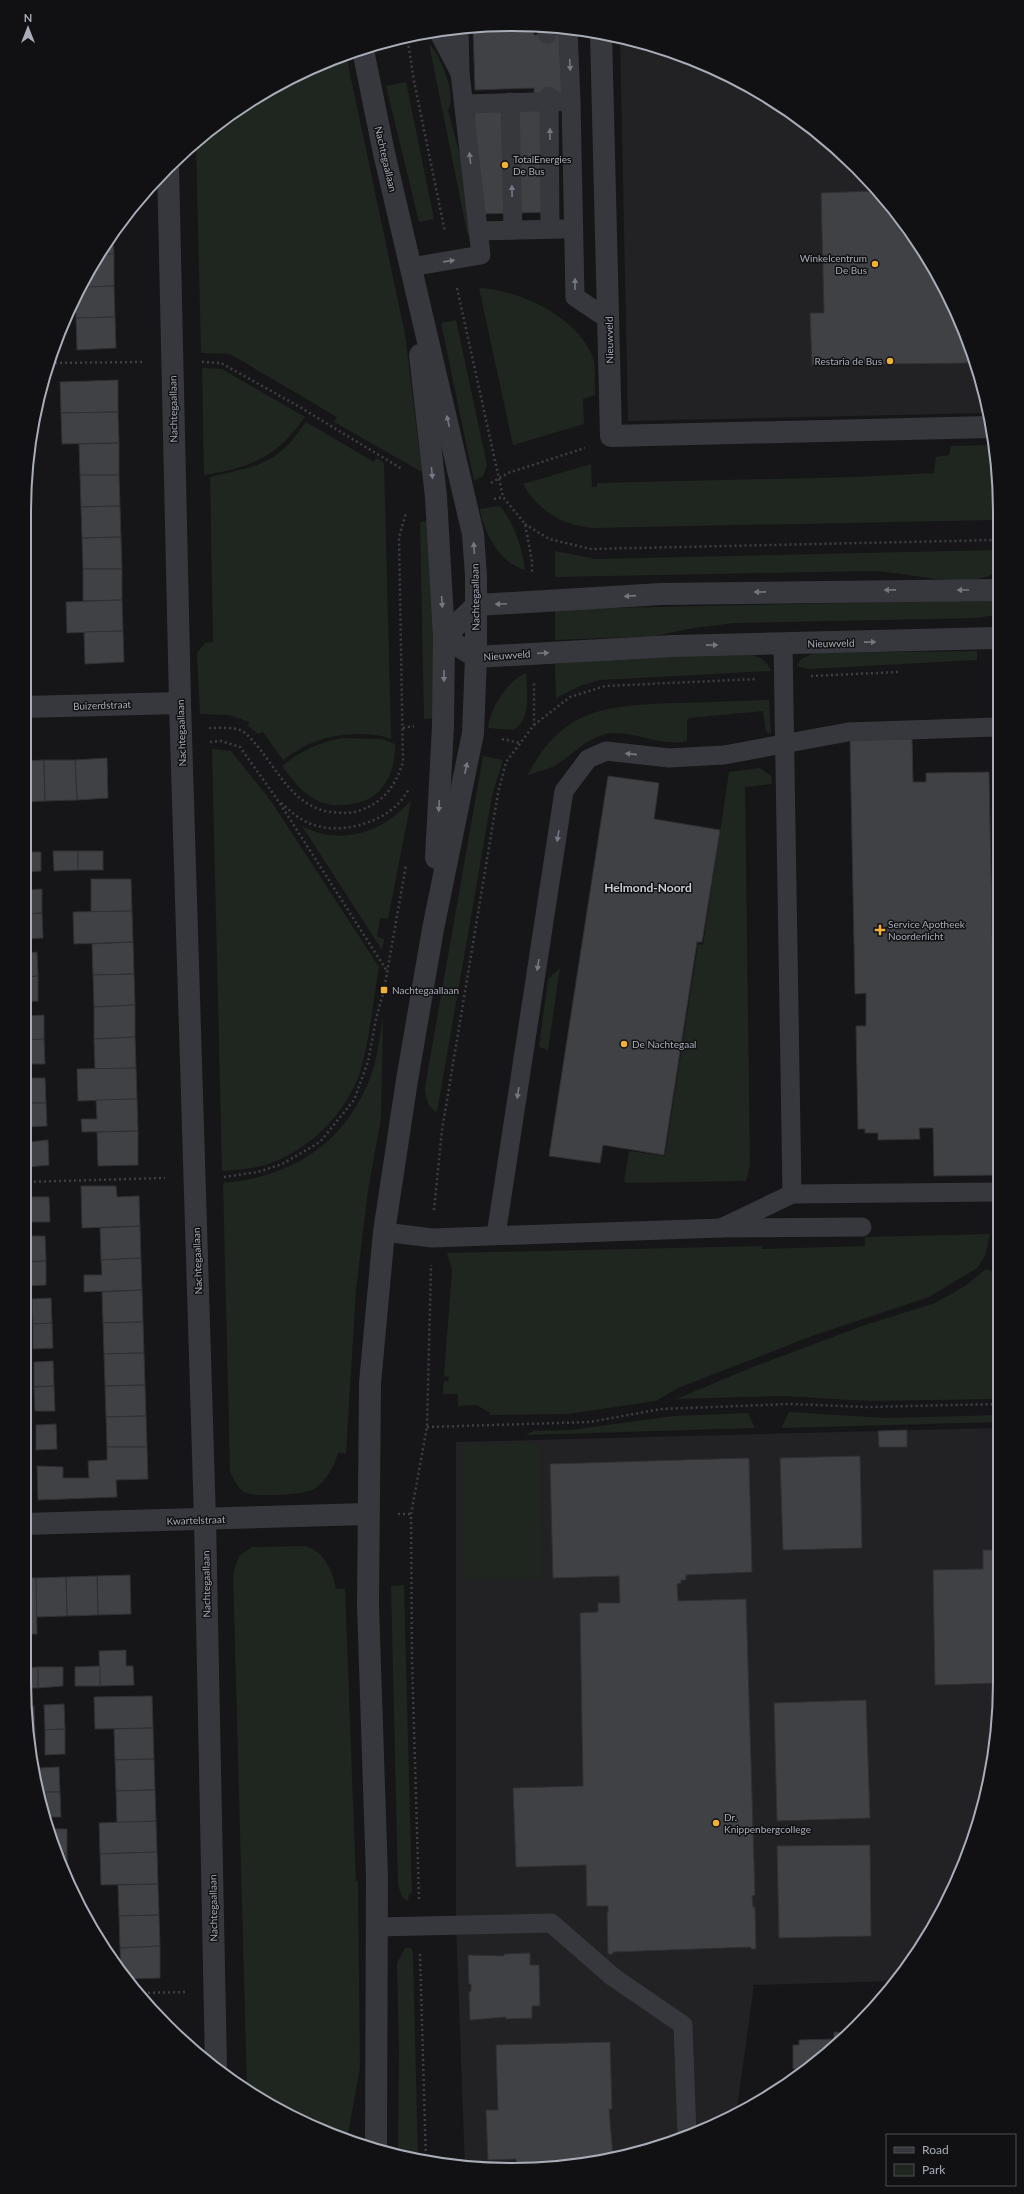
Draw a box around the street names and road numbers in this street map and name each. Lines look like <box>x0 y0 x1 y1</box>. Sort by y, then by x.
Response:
street label: Nachtegaallaan <box>373 125 399 193</box>
street label: Nieuwveld <box>603 316 615 364</box>
street label: Nachtegaallaan <box>166 375 180 443</box>
street label: Nachtegaallaan <box>468 563 482 631</box>
street label: Nieuwveld <box>807 637 855 649</box>
street label: Nieuwveld <box>483 647 531 663</box>
street label: Buizerdstraat <box>73 698 132 712</box>
street label: Nachtegaallaan <box>174 699 188 767</box>
street label: Nachtegaallaan <box>190 1227 204 1295</box>
street label: Kwartelstraat <box>166 1513 226 1527</box>
street label: Nachtegaallaan <box>199 1550 213 1618</box>
street label: Nachtegaallaan <box>206 1874 220 1942</box>

